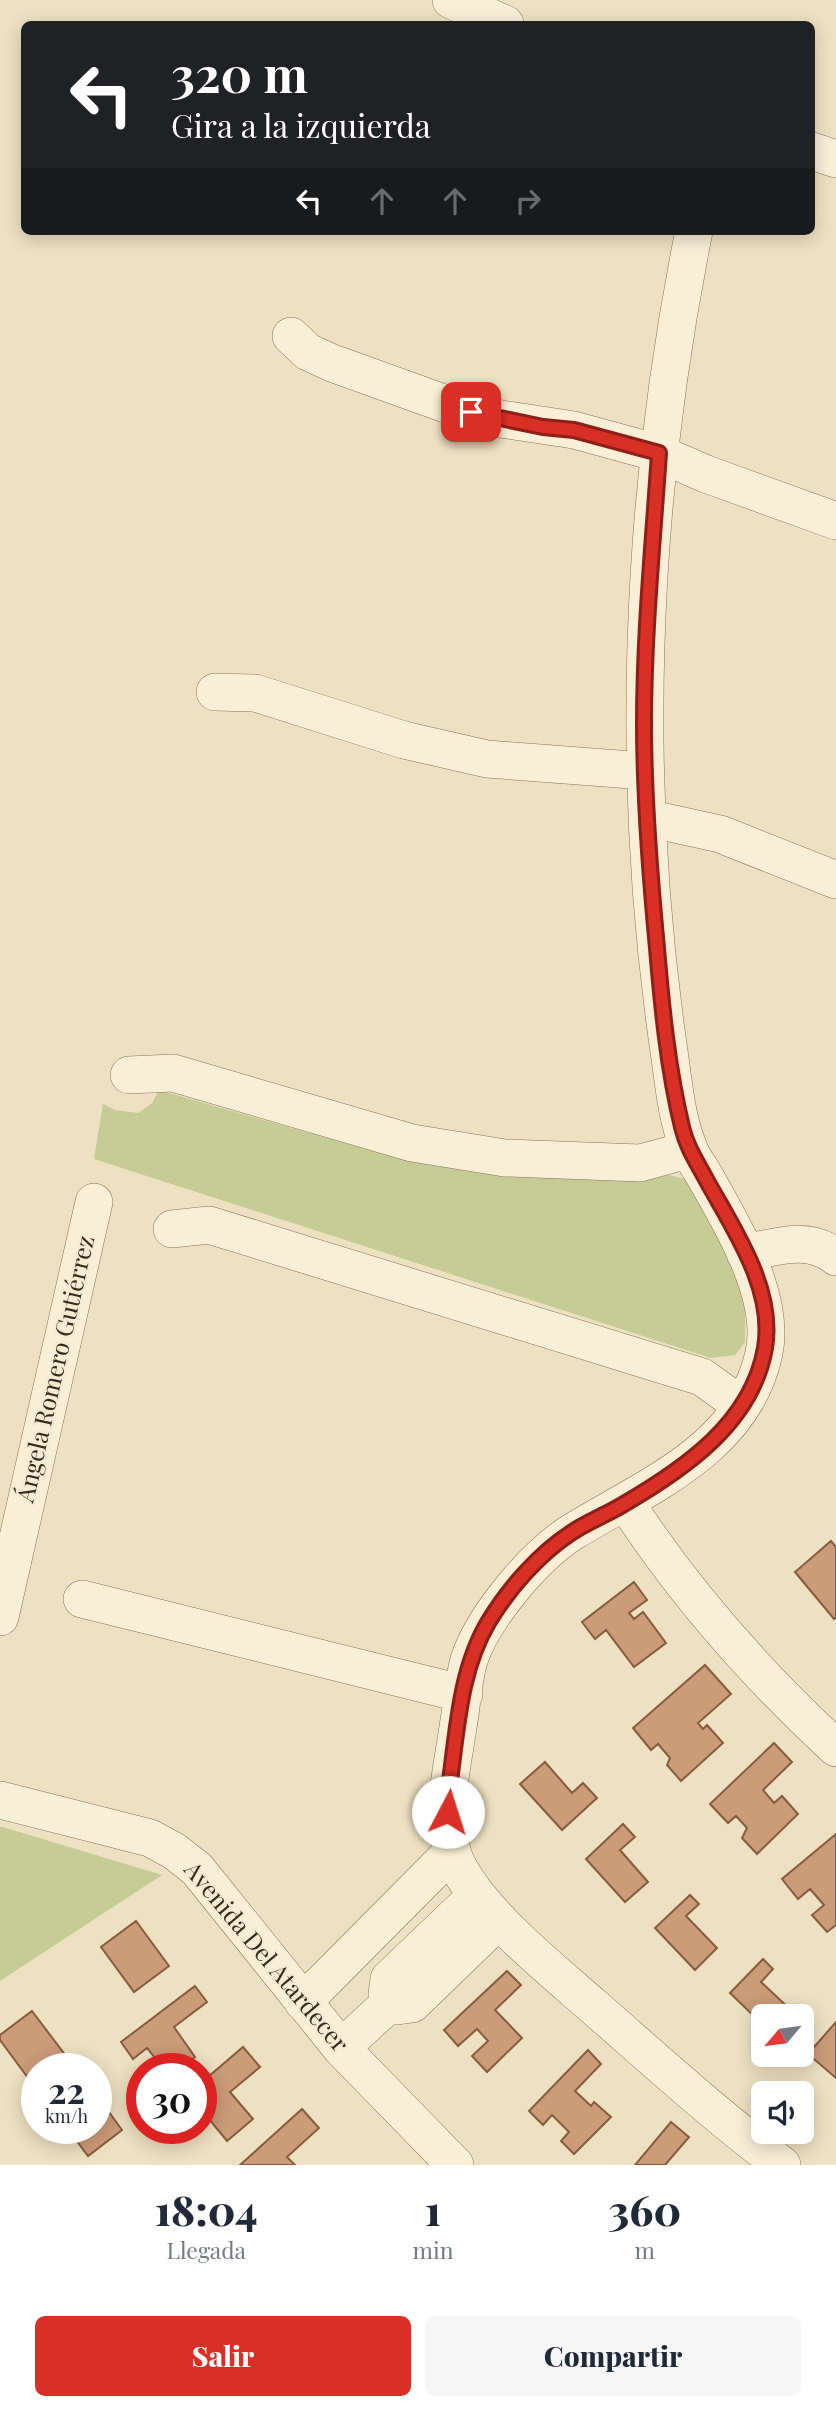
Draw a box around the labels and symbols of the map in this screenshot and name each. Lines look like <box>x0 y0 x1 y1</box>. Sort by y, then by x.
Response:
pin <box>441 382 501 442</box>
street label: Ángela Romero Gutiérrez <box>8 1232 100 1506</box>
position arrow <box>411 1775 485 1849</box>
street label: Avenida Del Atardecer <box>178 1853 357 2058</box>
north arrow <box>751 2004 814 2067</box>
speed limit sign: 30 <box>126 2053 217 2144</box>

